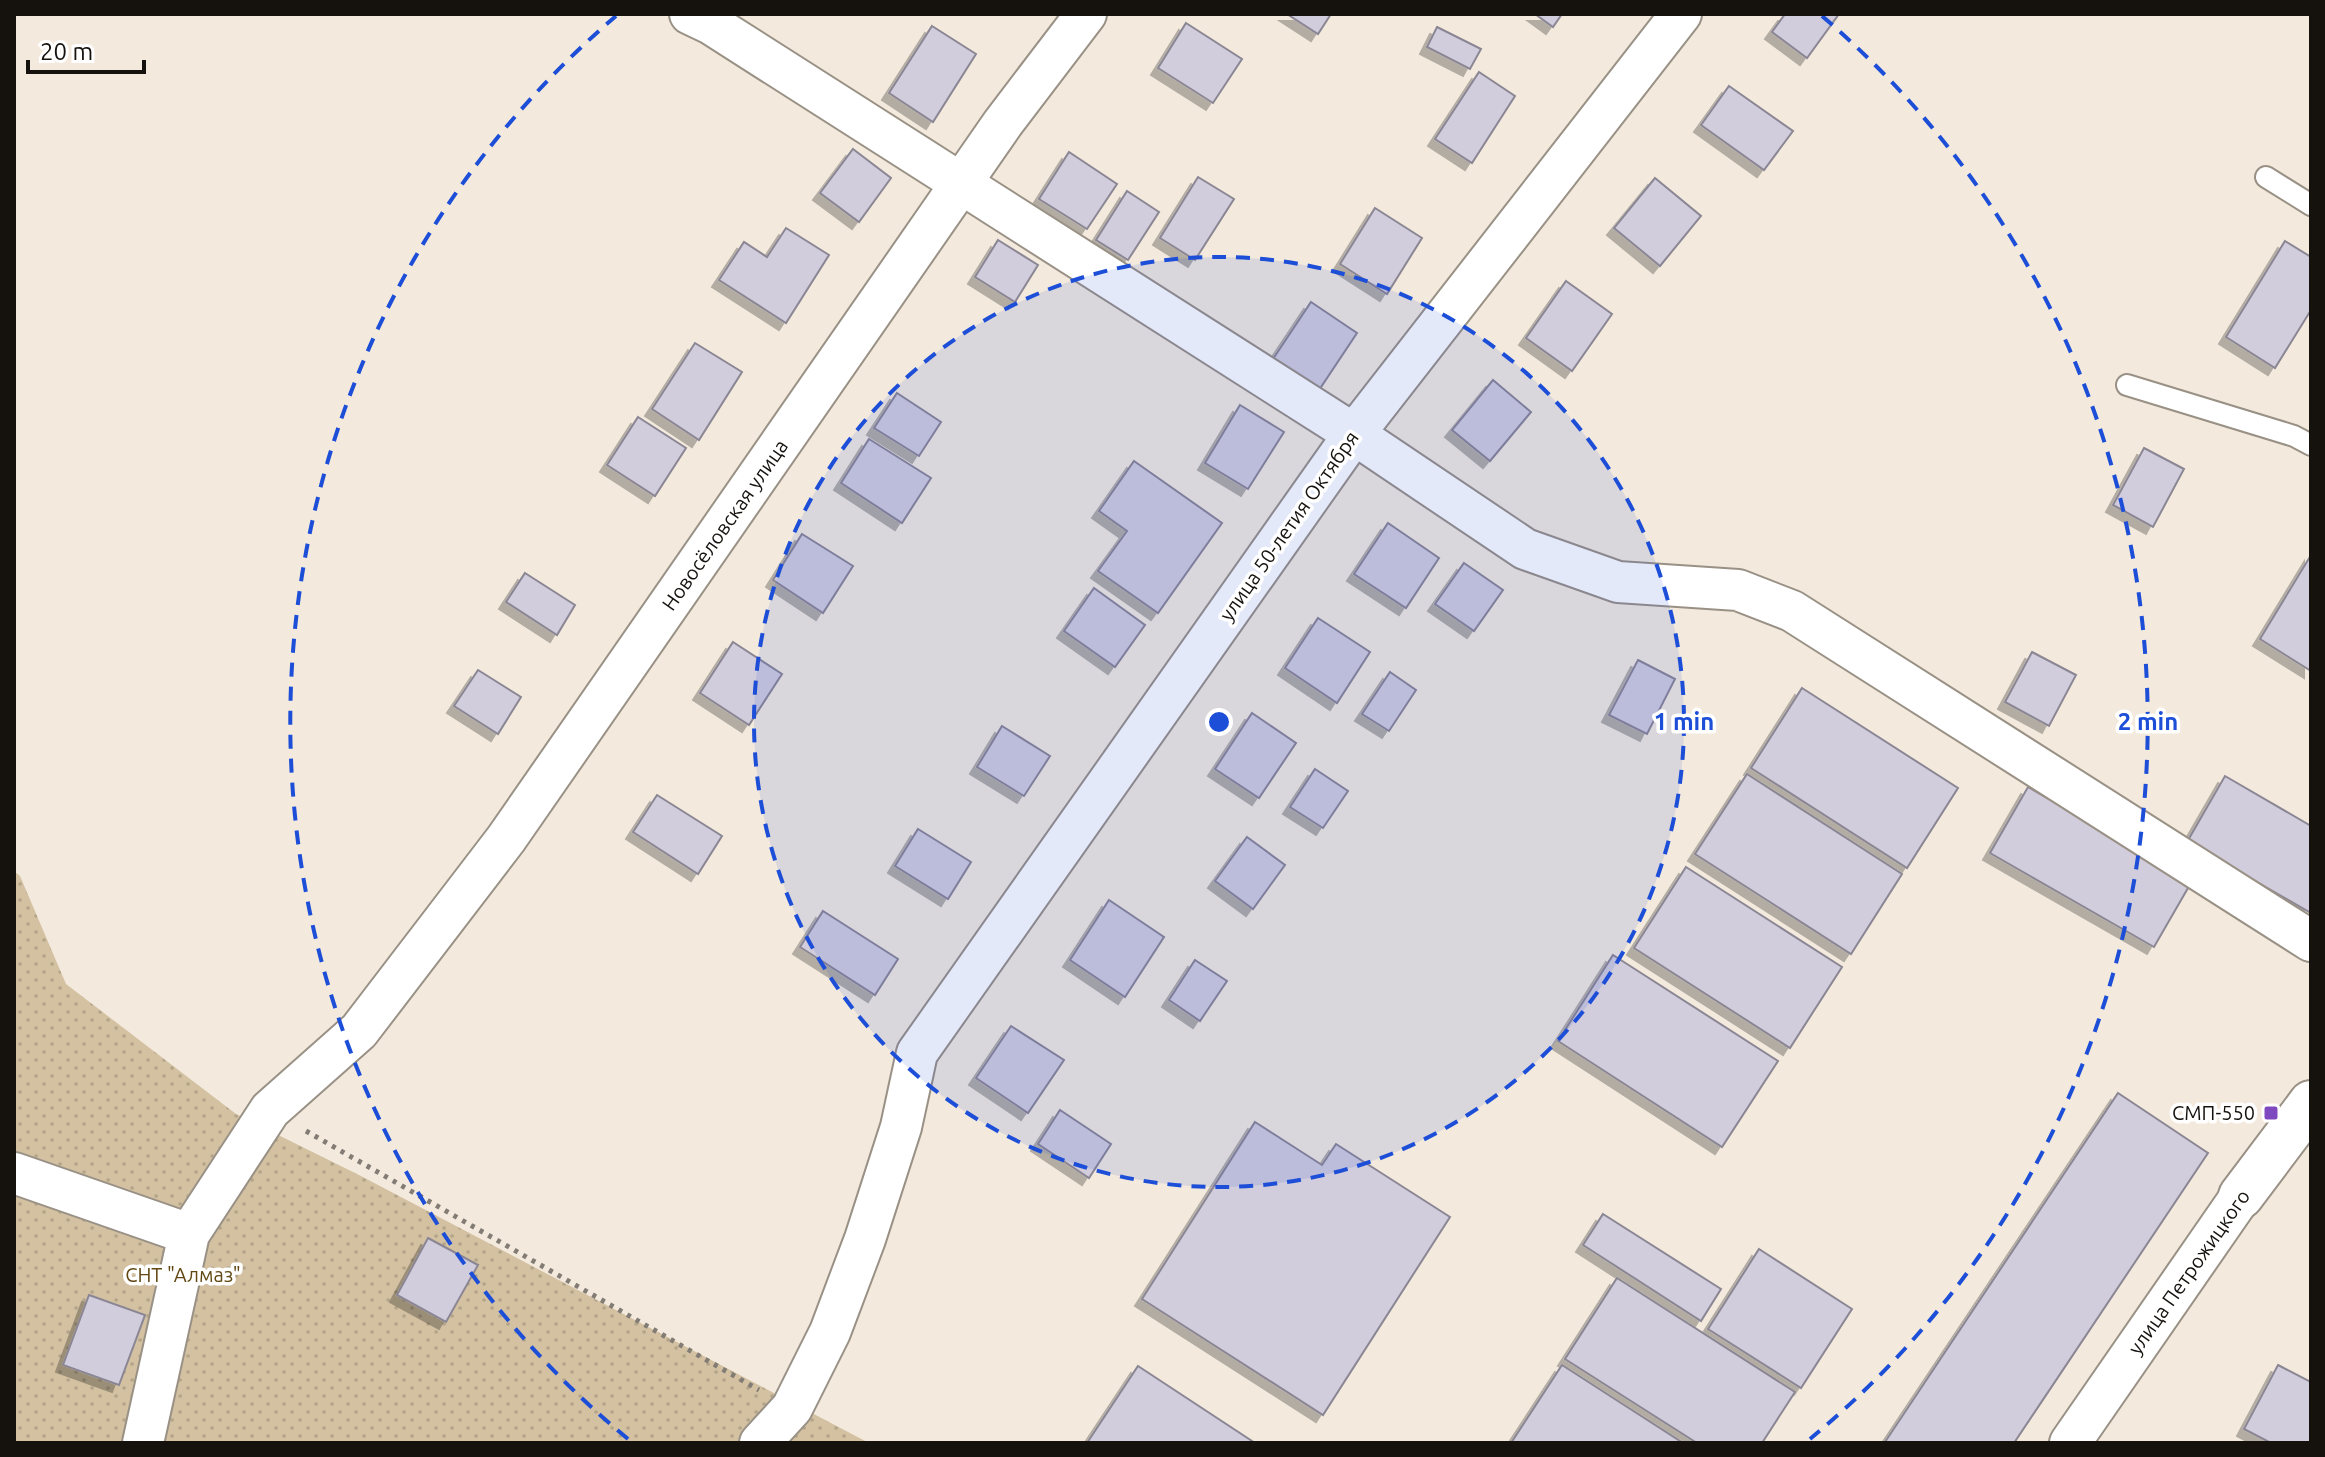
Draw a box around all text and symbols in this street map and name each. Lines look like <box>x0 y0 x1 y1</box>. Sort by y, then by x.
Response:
scale bar <box>28 24 144 74</box>
text: 20 m <box>40 38 93 65</box>
street label: улица 50-летия Октября <box>1214 427 1363 625</box>
street label: Новосёловская улица <box>657 435 792 614</box>
centre of rings <box>1205 708 1233 736</box>
text: 1 min <box>1654 708 1714 735</box>
text: 2 min <box>2118 708 2178 735</box>
place label: СМП-550 <box>2172 1101 2255 1124</box>
marker: СМП-550 <box>2262 1104 2280 1122</box>
street label: улица Петрожицкого <box>2123 1185 2254 1359</box>
park label: СНТ "Алмаз" <box>125 1263 241 1286</box>

